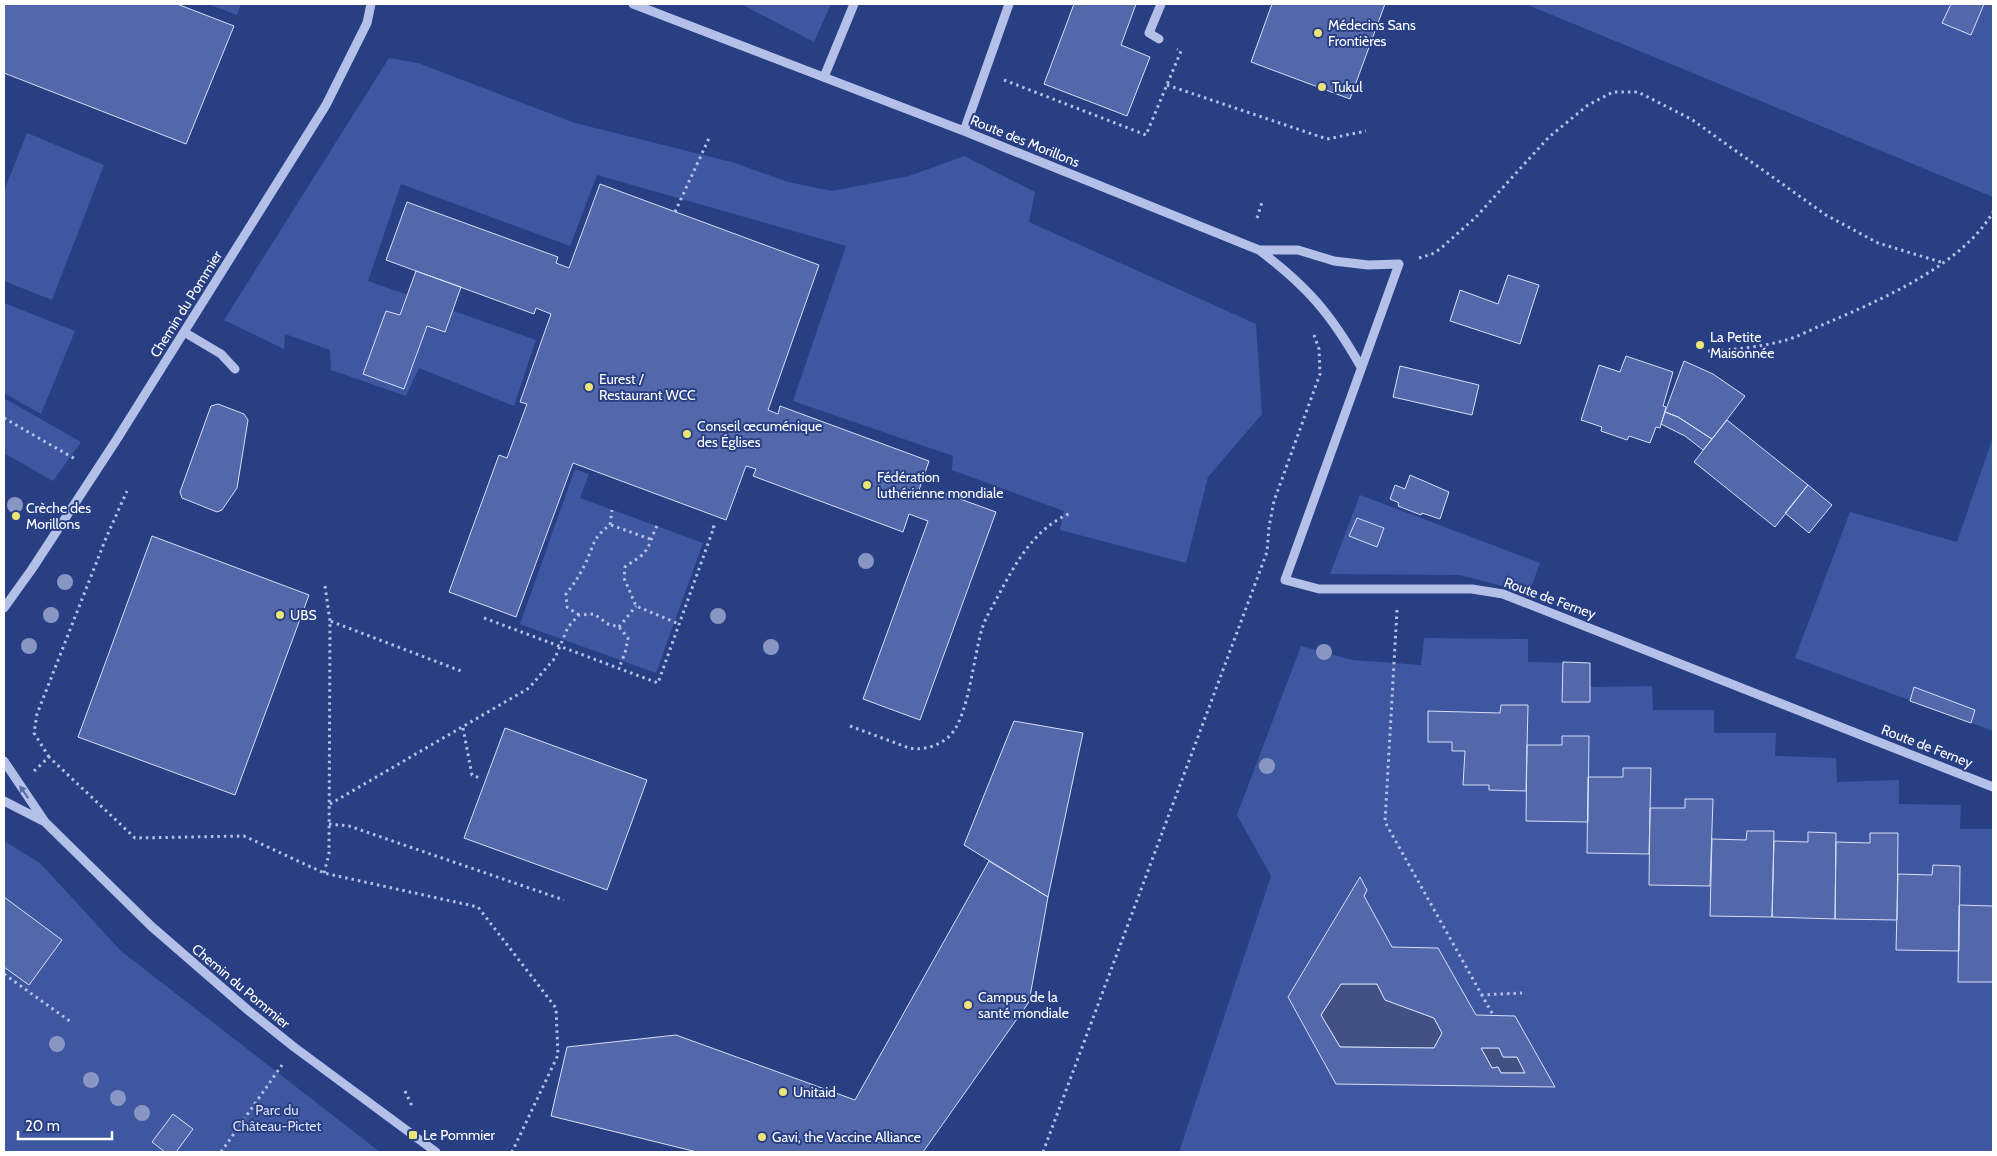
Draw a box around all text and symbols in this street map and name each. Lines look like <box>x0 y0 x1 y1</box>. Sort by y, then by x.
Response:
place label: Médecins Sans Frontières <box>1328 16 1416 50</box>
marker: Médecins Sans Frontières <box>1312 27 1324 39</box>
place label: Tukul <box>1332 78 1363 96</box>
marker: Tukul <box>1316 81 1328 93</box>
street label: Route des Morillons <box>968 111 1082 171</box>
street label: Chemin du Pommier <box>146 247 226 361</box>
place label: La Petite Maisonnée <box>1710 328 1774 362</box>
marker: La Petite Maisonnée <box>1694 339 1706 351</box>
place label: Eurest / Restaurant WCC <box>599 370 696 404</box>
marker: Eurest / Restaurant WCC <box>583 381 595 393</box>
place label: Conseil œcuménique des Églises <box>697 417 822 451</box>
marker: Conseil œcuménique des Églises <box>681 428 693 440</box>
place label: Fédération luthérienne mondiale <box>877 468 1003 502</box>
marker: Fédération luthérienne mondiale <box>861 479 873 491</box>
place label: Crèche des Morillons <box>26 499 91 533</box>
marker: Crèche des Morillons <box>10 510 22 522</box>
street label: Route de Ferney <box>1502 573 1598 623</box>
place label: UBS <box>290 606 317 624</box>
marker: UBS <box>274 609 286 621</box>
street label: Route de Ferney <box>1879 720 1975 772</box>
one-way arrow <box>19 785 29 798</box>
street label: Chemin du Pommier <box>188 940 294 1033</box>
place label: Campus de la santé mondiale <box>978 988 1069 1022</box>
marker: Campus de la santé mondiale <box>962 999 974 1011</box>
place label: Unitaid <box>793 1083 836 1101</box>
marker: Unitaid <box>777 1086 789 1098</box>
park label: Parc du Château-Pictet <box>233 1101 321 1135</box>
scale bar <box>18 1108 111 1140</box>
text: 20 m <box>25 1117 60 1135</box>
place label: Le Pommier <box>423 1126 495 1144</box>
place label: Gavi, the Vaccine Alliance <box>772 1128 921 1146</box>
marker: Le Pommier <box>407 1129 419 1141</box>
marker: Gavi, the Vaccine Alliance <box>756 1131 768 1143</box>

